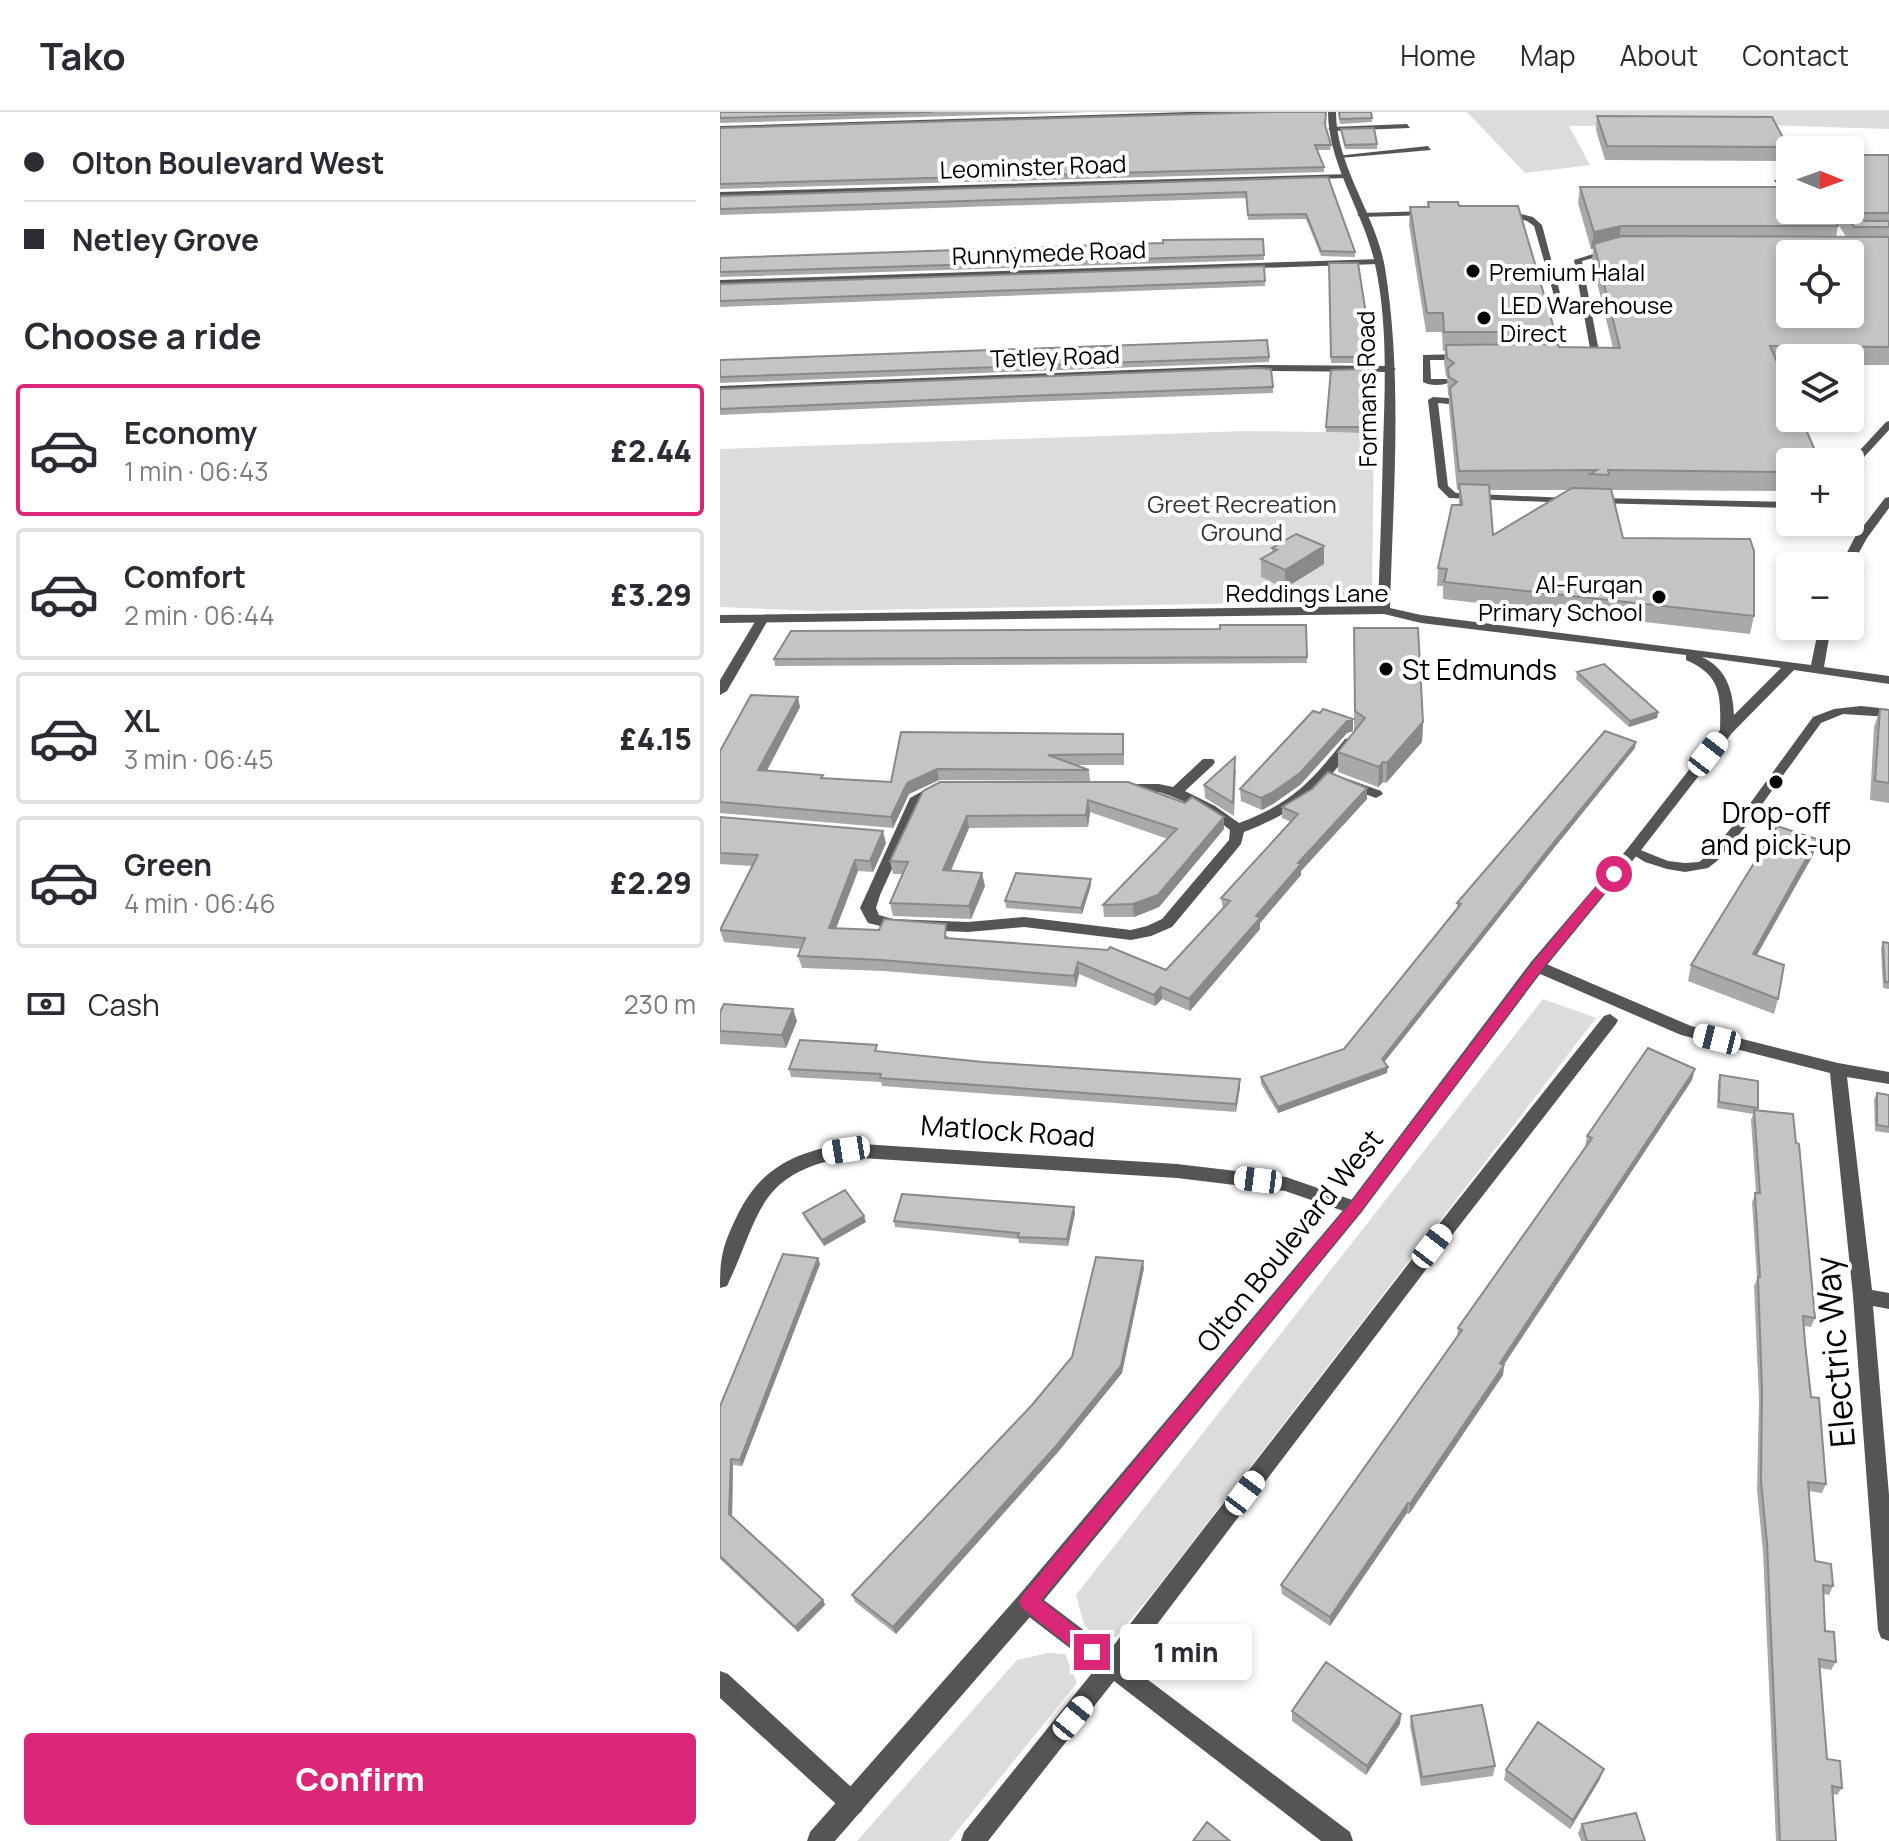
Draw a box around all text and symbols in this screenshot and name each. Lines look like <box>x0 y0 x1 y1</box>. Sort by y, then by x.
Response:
text: Tako <box>40 29 126 81</box>
text: Home <box>1400 36 1476 74</box>
text: Map <box>1520 36 1576 74</box>
text: About <box>1620 36 1698 74</box>
text: Contact <box>1742 36 1849 74</box>
north arrow <box>1776 136 1864 224</box>
map controls <box>1776 136 1864 640</box>
text: Olton Boulevard West <box>72 142 384 183</box>
street label: Leominster Road <box>939 146 1127 186</box>
text: Netley Grove <box>72 219 259 260</box>
street label: Runnymede Road <box>951 232 1147 272</box>
button: locate <box>1776 240 1864 328</box>
place label: Premium Halal <box>1489 255 1645 288</box>
marker: Premium Halal <box>1464 262 1482 280</box>
place label: LED Warehouse Direct <box>1500 288 1673 349</box>
marker: LED Warehouse Direct <box>1475 309 1493 327</box>
street label: Formans Road <box>1348 310 1384 468</box>
text: Choose a ride <box>24 311 262 360</box>
street label: Tetley Road <box>990 337 1120 375</box>
button: layers <box>1776 344 1864 432</box>
text: Economy <box>124 412 257 453</box>
icon: car <box>28 414 100 486</box>
text: £2.44 <box>611 430 692 471</box>
button: + <box>1776 448 1864 536</box>
text: 1 min · 06:43 <box>124 453 269 489</box>
park label: Greet Recreation Ground <box>1147 487 1337 548</box>
button: − <box>1776 552 1864 640</box>
text: Comfort <box>124 556 246 597</box>
icon: car <box>28 558 100 630</box>
place label: Al-Furqan Primary School <box>1478 567 1643 628</box>
text: £3.29 <box>611 574 692 615</box>
street label: Reddings Lane <box>1226 576 1388 609</box>
marker: Al-Furqan Primary School <box>1650 588 1668 606</box>
text: 2 min · 06:44 <box>124 597 275 633</box>
place label: St Edmunds <box>1402 650 1557 688</box>
marker: St Edmunds <box>1377 660 1395 678</box>
text: XL <box>124 700 160 741</box>
icon: car <box>28 702 100 774</box>
text: £4.15 <box>620 718 692 759</box>
car <box>1684 728 1732 780</box>
text: 3 min · 06:45 <box>124 741 274 777</box>
marker: Drop-off and pick-up <box>1767 773 1785 791</box>
place label: Drop-off and pick-up <box>1701 793 1851 863</box>
text: Green <box>124 844 212 885</box>
icon: car <box>28 846 100 918</box>
route start <box>1596 856 1632 892</box>
text: £2.29 <box>610 862 692 903</box>
text: 4 min · 06:46 <box>124 885 276 921</box>
icon: cash <box>24 982 68 1026</box>
text: Cash <box>88 984 160 1025</box>
text: 230 m <box>624 986 696 1022</box>
car <box>1691 1022 1743 1056</box>
street label: Matlock Road <box>920 1105 1096 1155</box>
street label: Olton Boulevard West <box>1187 1121 1391 1359</box>
car <box>820 1134 872 1166</box>
car <box>1233 1165 1283 1195</box>
car <box>1408 1220 1456 1272</box>
street label: Electric Way <box>1803 1255 1865 1449</box>
car <box>1221 1467 1269 1519</box>
callout: 1 min <box>1120 1624 1252 1680</box>
route end <box>1074 1634 1110 1670</box>
text: 1 min <box>1153 1634 1219 1670</box>
car <box>1049 1692 1097 1744</box>
button: Confirm <box>24 1733 696 1825</box>

